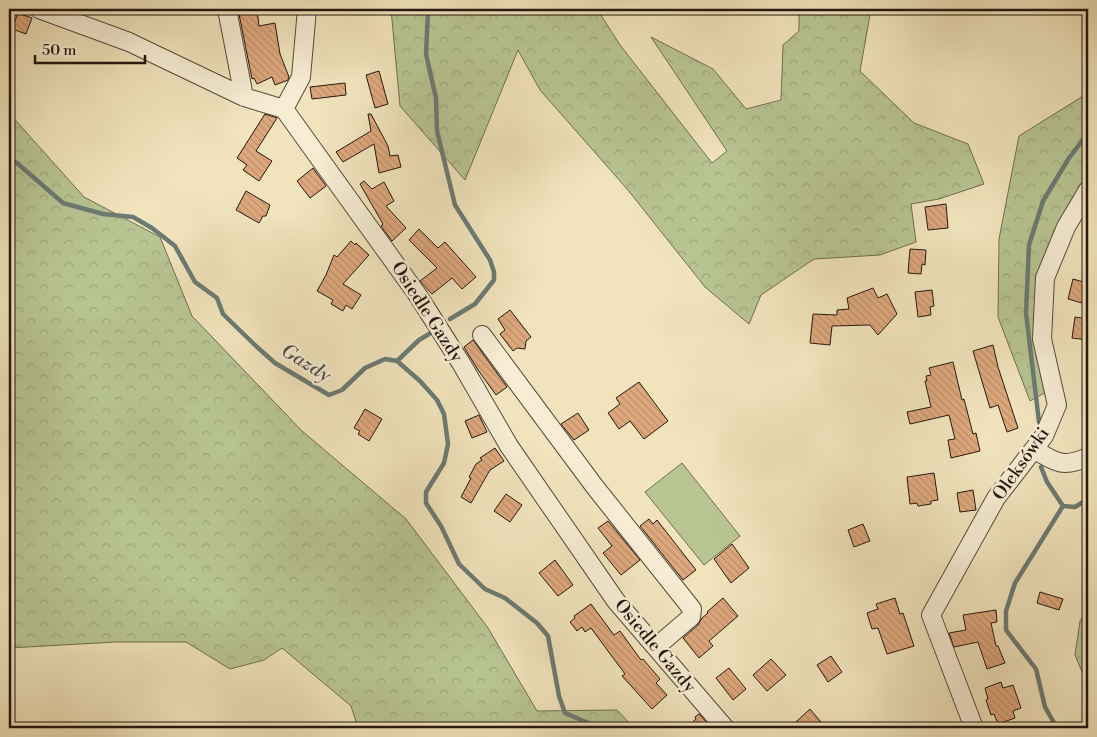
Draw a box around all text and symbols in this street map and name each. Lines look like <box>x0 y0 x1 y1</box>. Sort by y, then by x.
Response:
scale bar <box>35 32 145 64</box>
text: 50 m <box>42 41 76 60</box>
street label: Osiedle Gazdy <box>386 257 468 367</box>
water label: Gazdy <box>277 338 336 388</box>
street label: Oleksówki <box>987 423 1055 505</box>
street label: Osiedle Gazdy <box>609 594 701 698</box>

